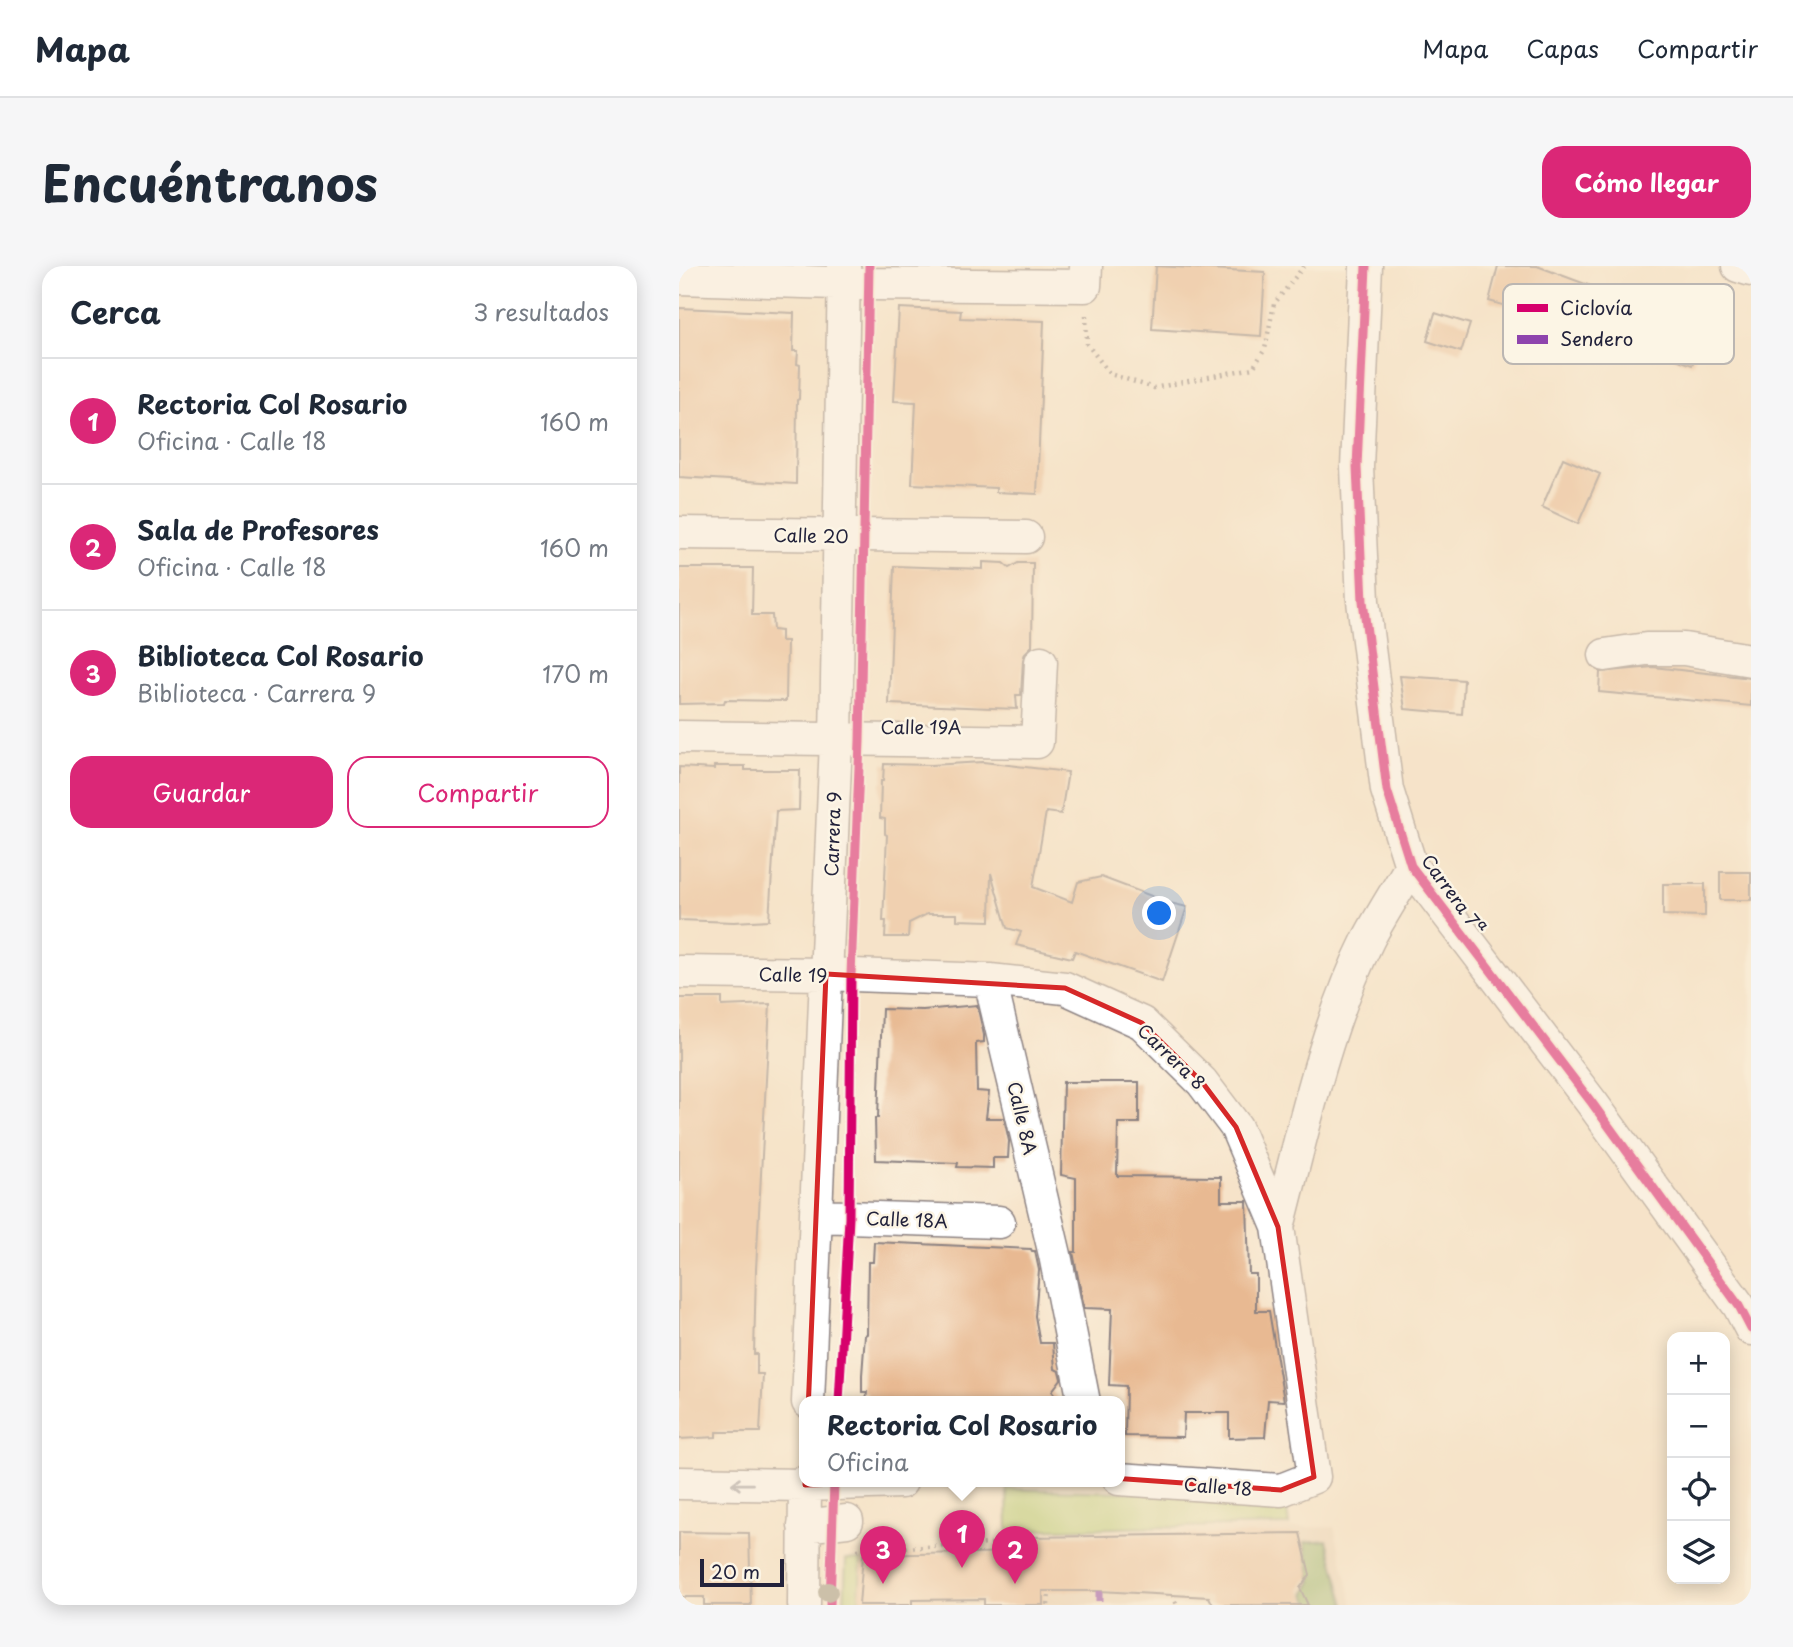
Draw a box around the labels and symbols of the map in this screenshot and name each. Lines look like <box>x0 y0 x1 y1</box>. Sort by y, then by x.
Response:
legend <box>1503 284 1734 364</box>
text: Ciclovía <box>1560 293 1632 321</box>
text: Sendero <box>1560 324 1633 352</box>
street label: Calle 20 <box>773 521 849 549</box>
street label: Calle 19A <box>881 713 961 740</box>
street label: Carrera 9 <box>817 791 847 877</box>
street label: Carrera 7ª <box>1416 848 1493 940</box>
your location <box>1142 896 1176 930</box>
street label: Calle 19 <box>758 960 828 988</box>
street label: Carrera 8 <box>1132 1017 1212 1095</box>
street label: Calle 8A <box>1001 1079 1045 1158</box>
street label: Calle 18A <box>866 1204 948 1234</box>
street label: Calle 18 <box>1183 1470 1253 1502</box>
one-way arrow <box>731 1477 754 1491</box>
pin: 1 <box>939 1510 985 1568</box>
pin: 3 <box>860 1526 906 1584</box>
pin: 2 <box>992 1526 1038 1584</box>
scale bar <box>700 1556 784 1588</box>

